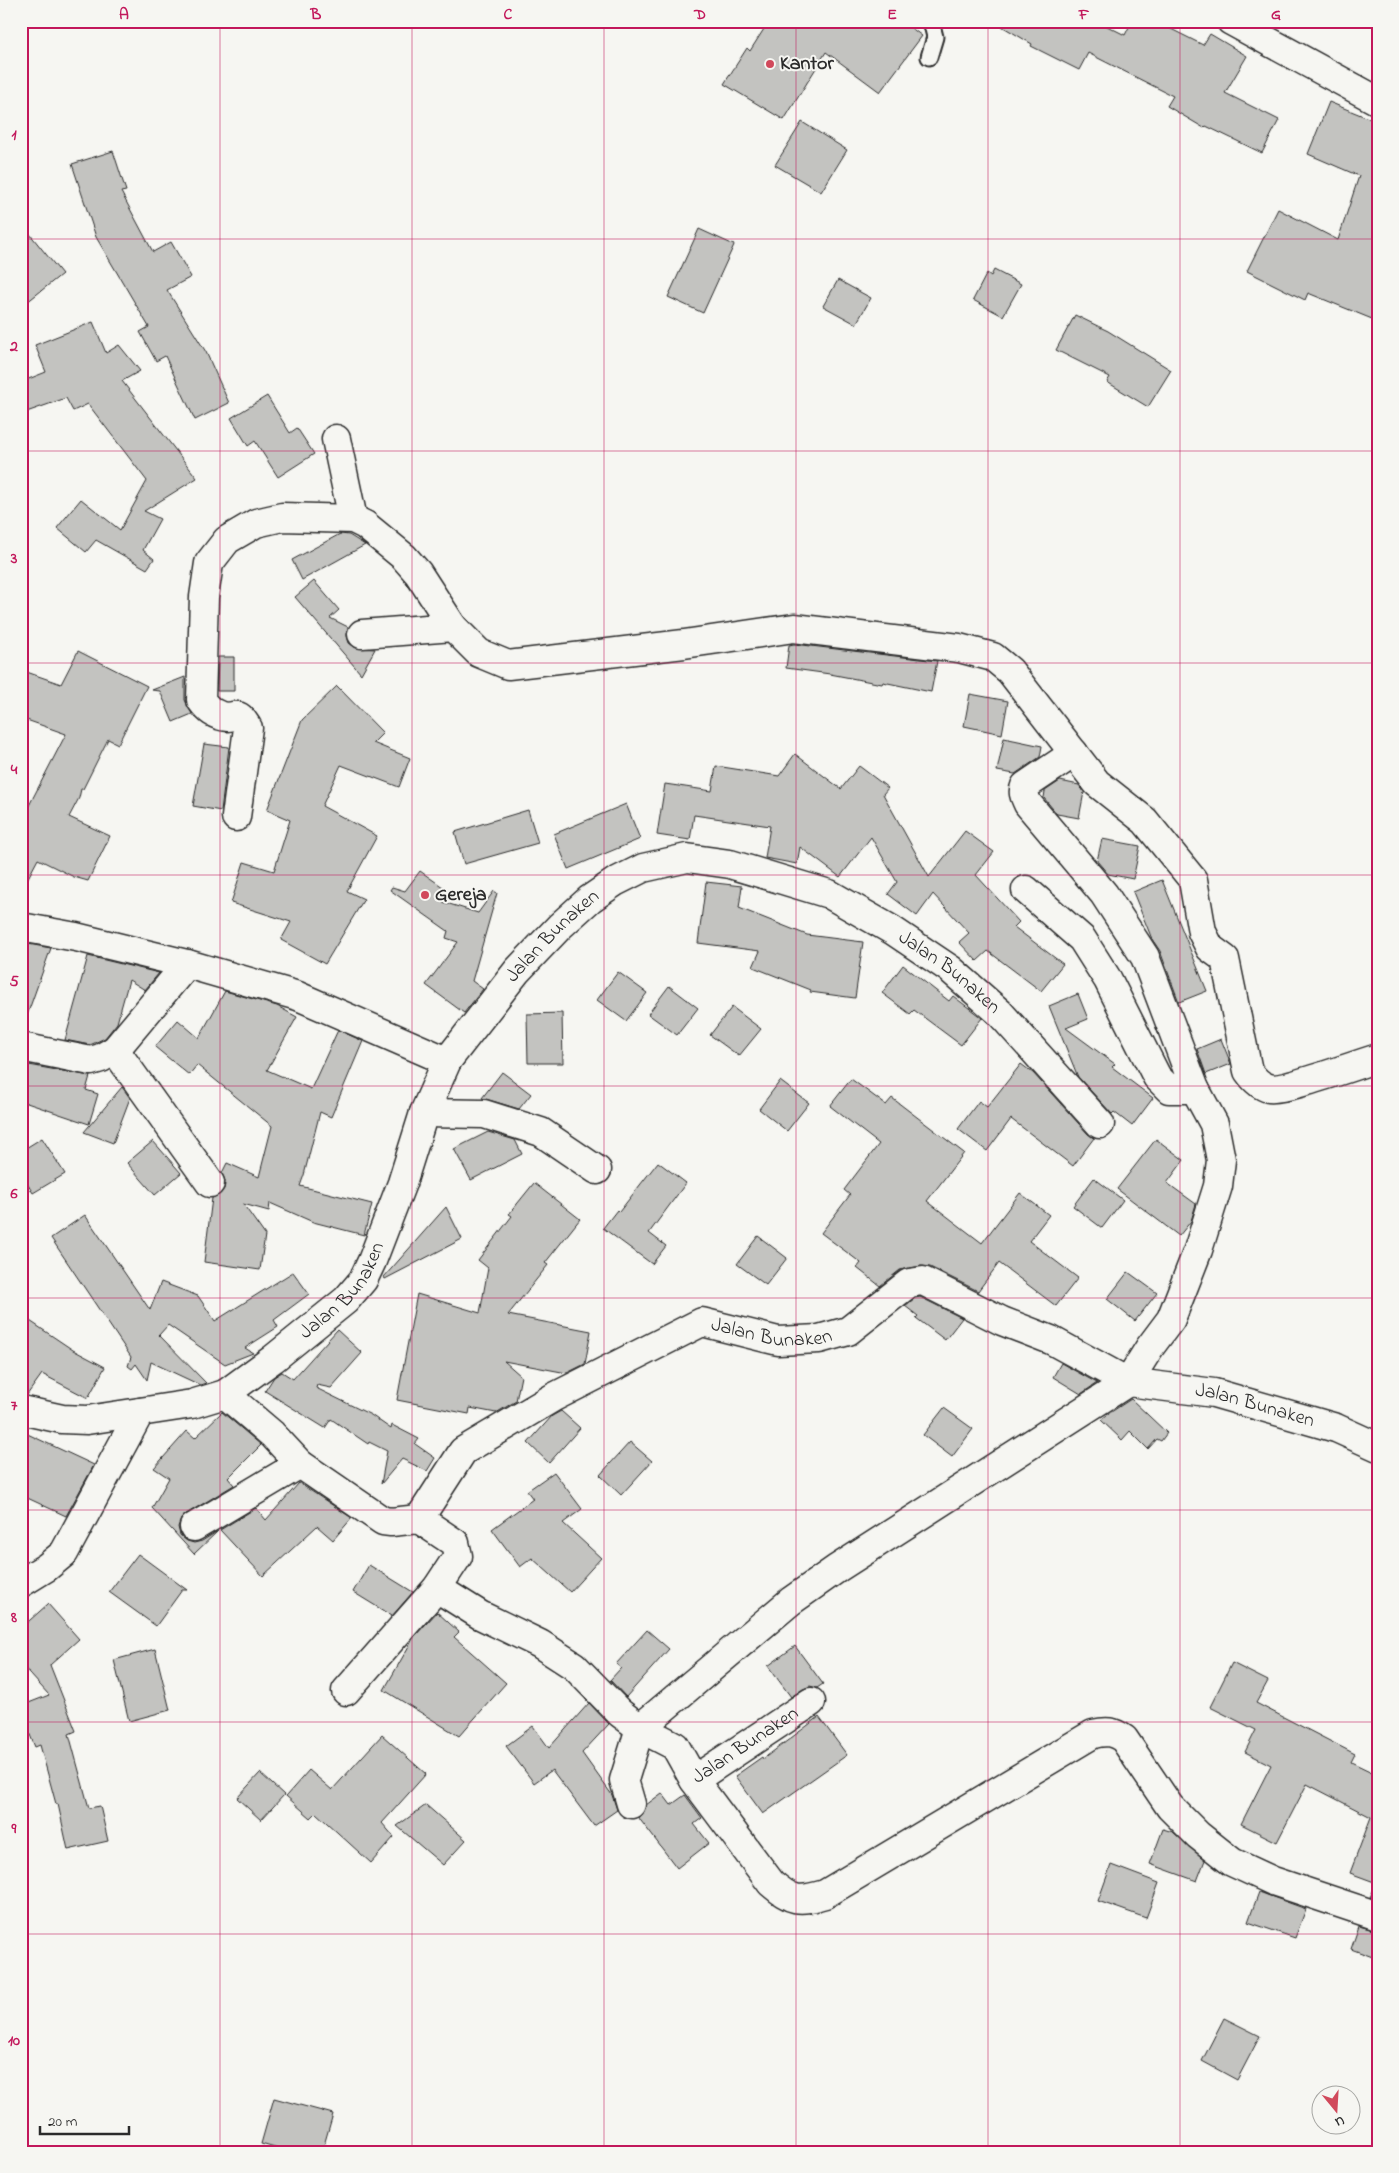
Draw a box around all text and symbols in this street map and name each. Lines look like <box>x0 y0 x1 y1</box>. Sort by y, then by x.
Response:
text: A <box>119 3 129 27</box>
text: B <box>310 3 322 27</box>
text: C <box>504 3 513 27</box>
text: D <box>693 3 706 27</box>
text: E <box>887 3 897 27</box>
text: F <box>1078 3 1090 27</box>
text: G <box>1271 3 1281 27</box>
place label: Kantor <box>780 50 834 79</box>
marker: Kantor <box>764 58 776 70</box>
text: 1 <box>11 123 17 147</box>
text: 2 <box>9 335 18 359</box>
text: 3 <box>10 547 18 571</box>
text: 4 <box>10 758 18 782</box>
place label: Gereja <box>435 881 487 910</box>
street label: Jalan Bunaken <box>499 882 605 989</box>
marker: Gereja <box>419 889 431 901</box>
street label: Jalan Bunaken <box>892 923 1007 1021</box>
text: 5 <box>9 970 19 994</box>
text: 6 <box>9 1182 18 1206</box>
street label: Jalan Bunaken <box>293 1238 392 1347</box>
street label: Jalan Bunaken <box>708 1310 836 1356</box>
street label: Jalan Bunaken <box>1193 1376 1318 1436</box>
text: 7 <box>11 1394 18 1418</box>
text: 8 <box>10 1606 17 1630</box>
street label: Jalan Bunaken <box>686 1699 805 1792</box>
text: 9 <box>11 1817 17 1841</box>
text: 10 <box>8 2029 20 2053</box>
north arrow <box>1312 2086 1362 2136</box>
scale bar <box>40 2103 129 2135</box>
text: U <box>1332 2110 1347 2132</box>
text: 20 m <box>48 2111 78 2133</box>

